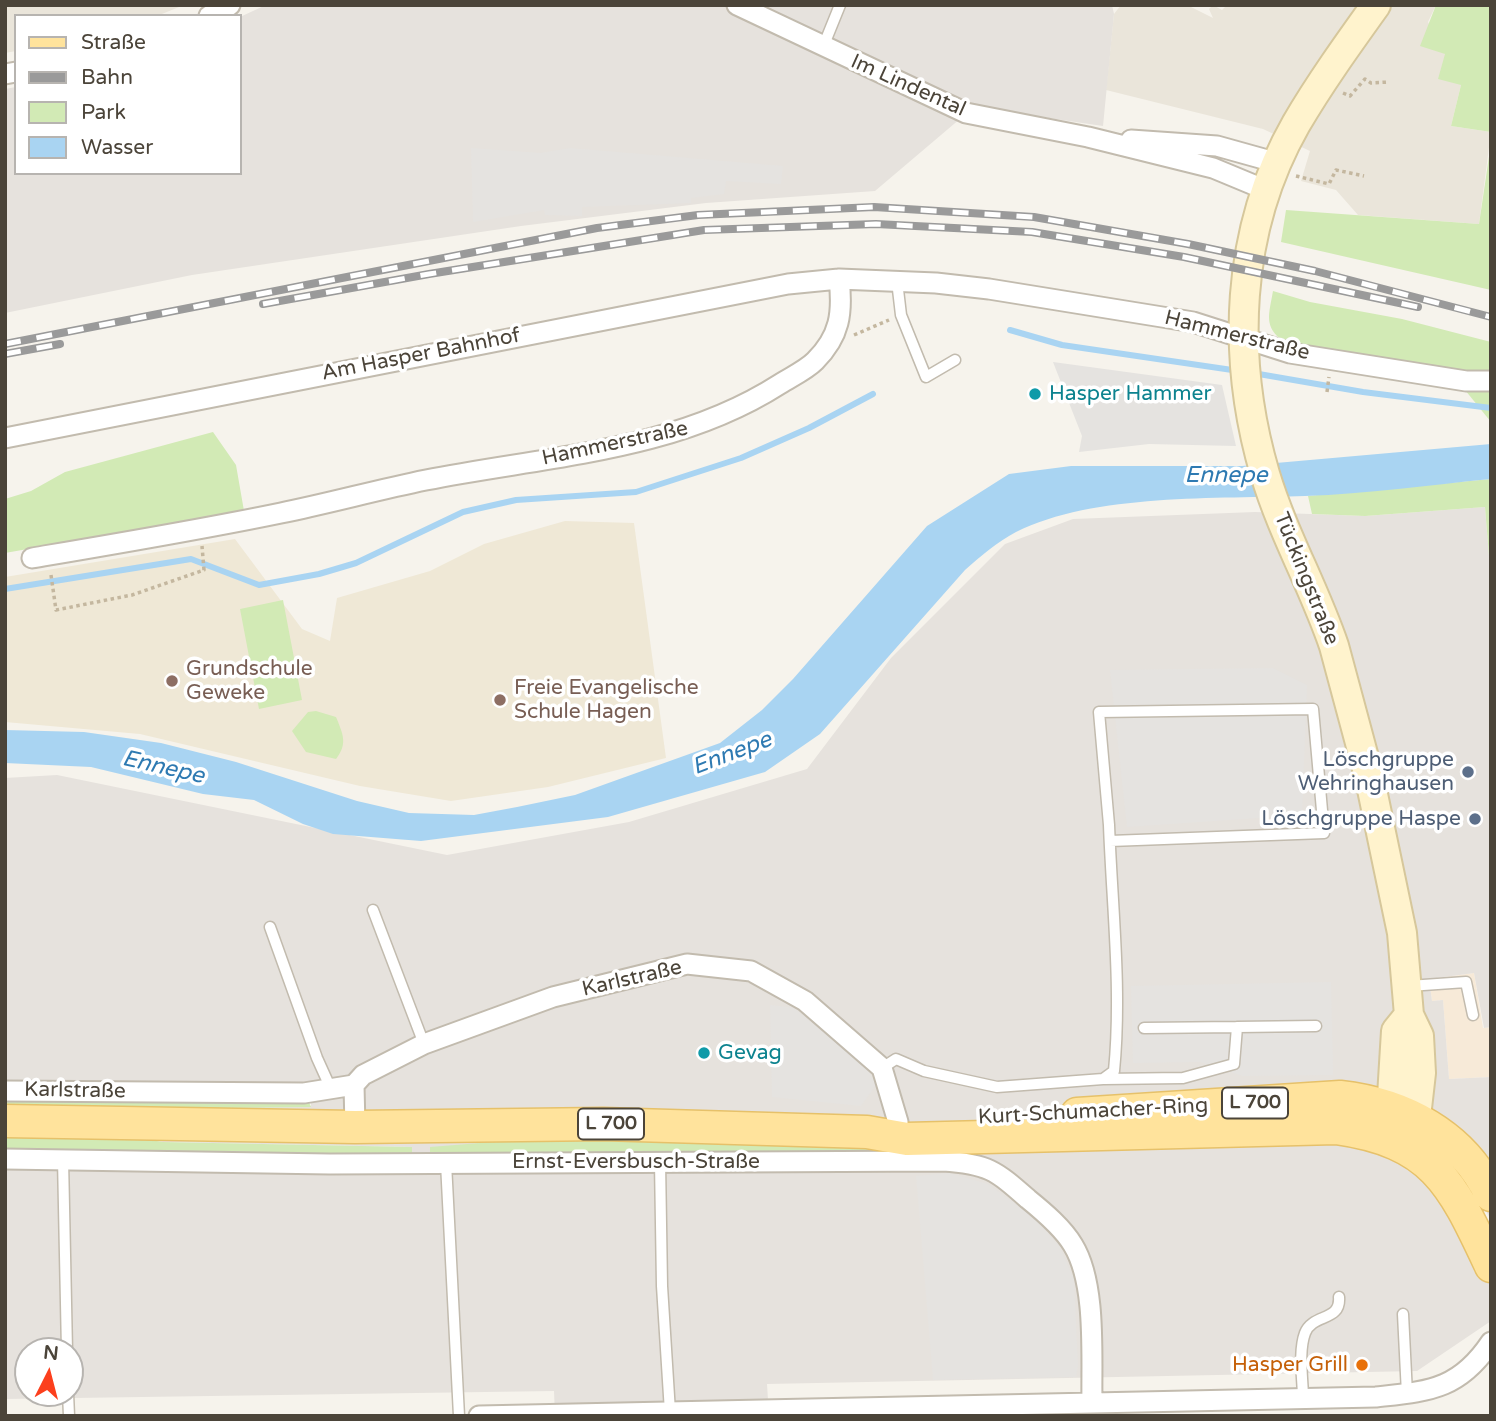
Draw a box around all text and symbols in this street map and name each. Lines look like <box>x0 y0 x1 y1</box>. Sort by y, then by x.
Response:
legend <box>14 14 242 175</box>
text: Straße <box>81 30 146 55</box>
street label: Im Lindental <box>847 49 969 123</box>
text: Bahn <box>81 65 133 90</box>
text: Park <box>81 100 126 125</box>
text: Wasser <box>81 135 153 160</box>
street label: Hammerstraße <box>1162 306 1312 366</box>
street label: Am Hasper Bahnhof <box>319 323 523 387</box>
place label: Hasper Hammer <box>1049 381 1212 407</box>
marker: Hasper Hammer <box>1027 386 1043 402</box>
street label: Hammerstraße <box>540 416 690 472</box>
water label: Ennepe <box>1184 462 1268 490</box>
street label: Tückingstraße <box>1268 509 1344 649</box>
place label: Grundschule Geweke <box>186 656 313 706</box>
marker: Grundschule Geweke <box>164 673 180 689</box>
place label: Freie Evangelische Schule Hagen <box>514 675 699 725</box>
marker: Freie Evangelische Schule Hagen <box>492 692 508 708</box>
water label: Ennepe <box>688 726 776 782</box>
water label: Ennepe <box>119 745 207 791</box>
place label: Löschgruppe Wehringhausen <box>1298 747 1454 797</box>
marker: Löschgruppe Wehringhausen <box>1460 764 1476 780</box>
place label: Löschgruppe Haspe <box>1261 806 1461 832</box>
marker: Löschgruppe Haspe <box>1467 811 1483 827</box>
street label: Karlstraße <box>580 955 684 1003</box>
place label: Gevag <box>718 1040 782 1066</box>
marker: Gevag <box>696 1045 712 1061</box>
street label: Karlstraße <box>24 1078 126 1104</box>
road number: L 700 <box>1222 1088 1288 1119</box>
street label: Kurt-Schumacher-Ring <box>977 1093 1209 1131</box>
road number: L 700 <box>578 1108 644 1140</box>
street label: Ernst-Eversbusch-Straße <box>512 1149 760 1175</box>
north arrow <box>14 1337 84 1407</box>
text: N <box>42 1341 60 1365</box>
place label: Hasper Grill <box>1232 1352 1348 1378</box>
marker: Hasper Grill <box>1354 1357 1370 1373</box>

